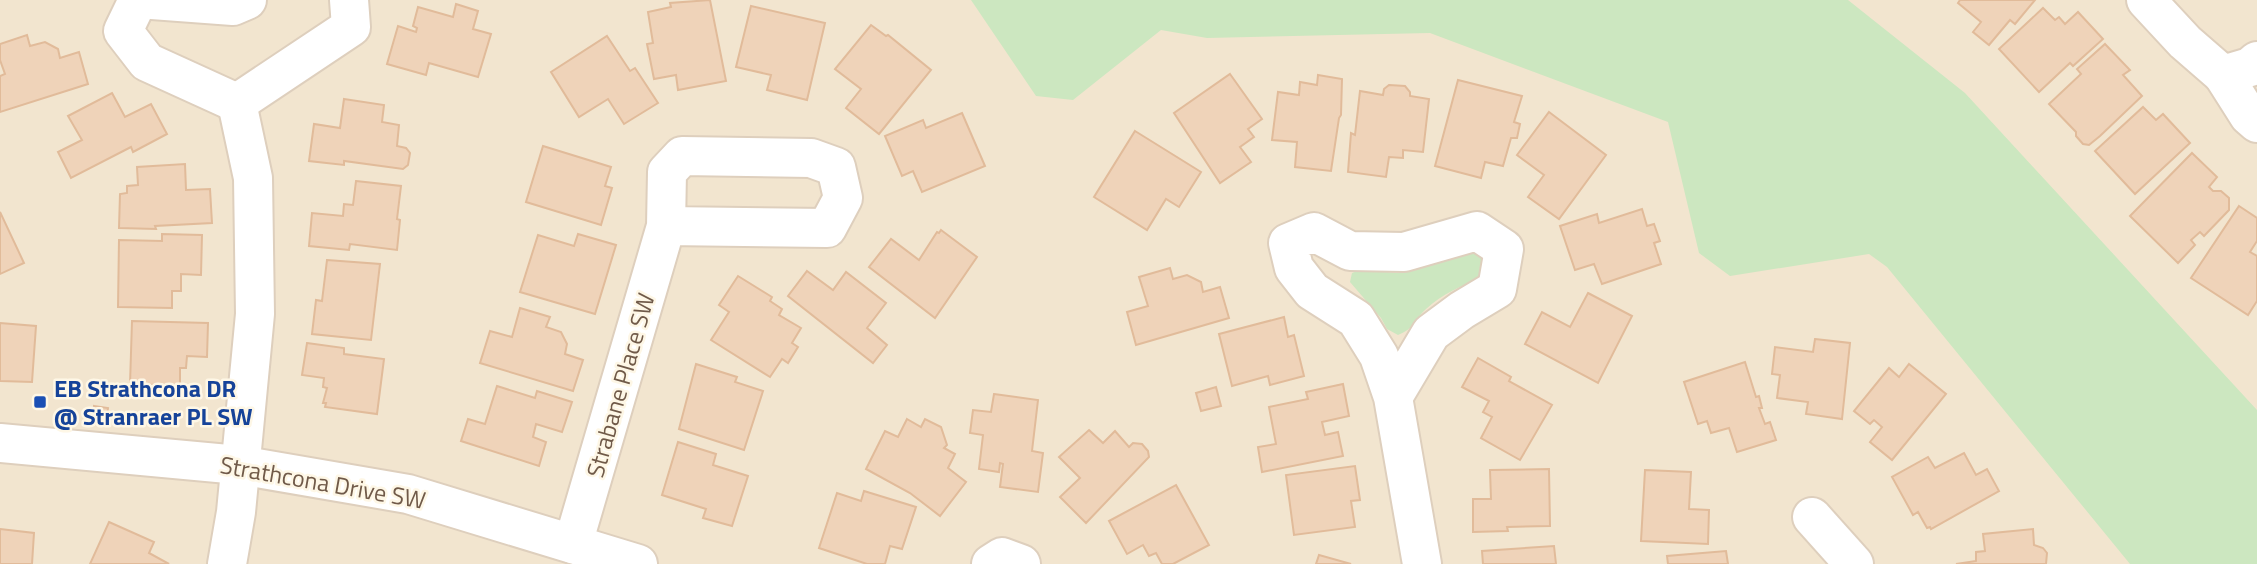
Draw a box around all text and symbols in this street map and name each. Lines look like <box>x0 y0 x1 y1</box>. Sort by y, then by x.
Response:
street label: Strabane Place SW <box>576 289 664 481</box>
place label: EB Strathcona DR @ Stranraer PL SW <box>54 370 253 434</box>
marker: EB Strathcona DR @ Stranraer PL SW <box>32 394 48 410</box>
street label: Strathcona Drive SW <box>217 446 429 518</box>

